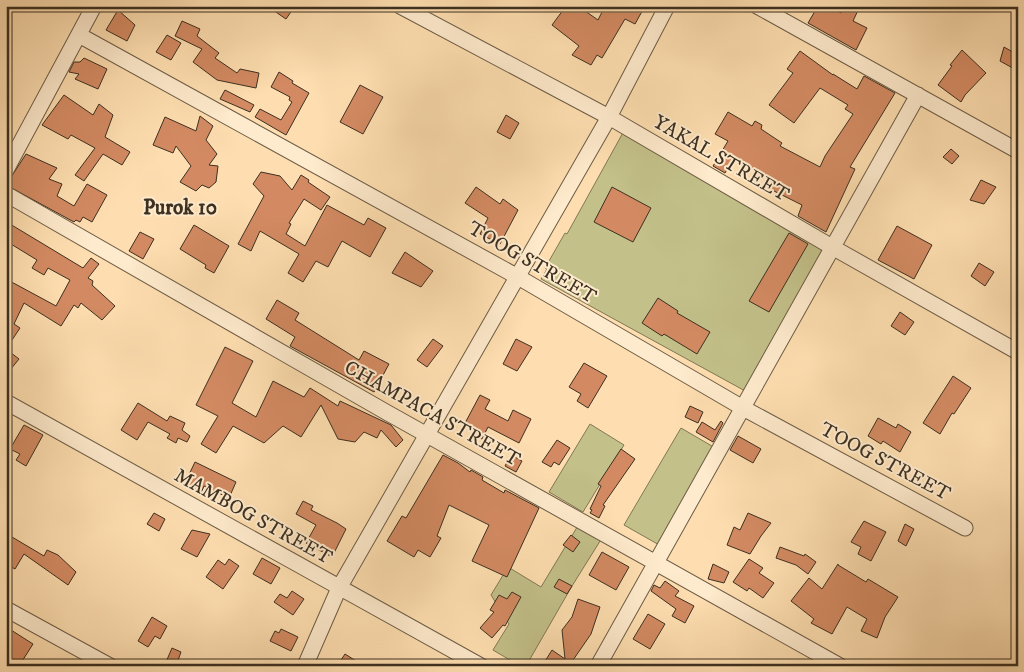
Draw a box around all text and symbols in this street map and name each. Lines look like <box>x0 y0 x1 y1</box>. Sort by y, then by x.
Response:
street label: YAKAL STREET <box>649 110 793 208</box>
district label: Purok 10 <box>143 195 217 221</box>
street label: TOOG STREET <box>463 216 601 310</box>
street label: CHAMPACA STREET <box>340 355 524 473</box>
street label: TOOG STREET <box>815 417 955 507</box>
street label: MAMBOG STREET <box>170 463 336 571</box>

